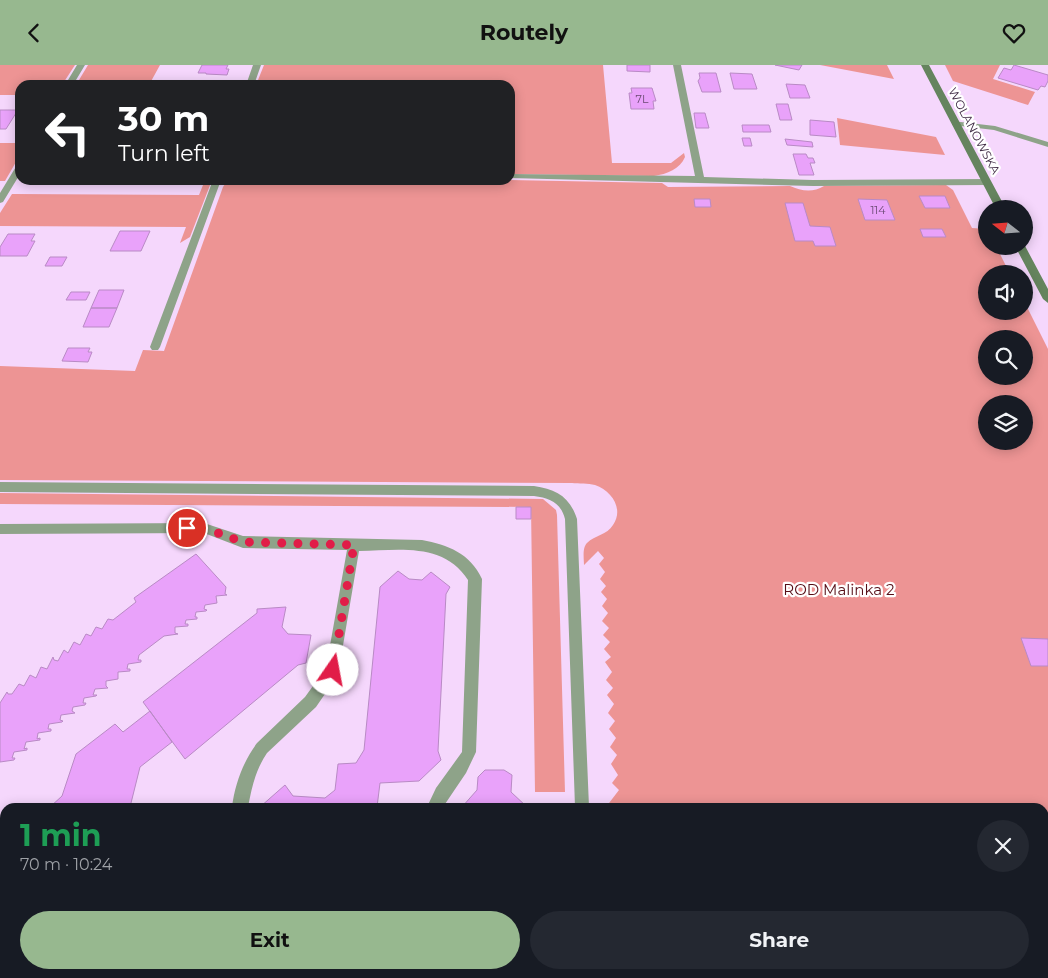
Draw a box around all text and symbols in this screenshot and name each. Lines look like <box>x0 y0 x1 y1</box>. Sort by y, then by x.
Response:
icon: back <box>20 19 48 47</box>
text: Routely <box>480 19 568 46</box>
icon: heart <box>1000 19 1028 47</box>
street label: WOLANOWSKA <box>945 85 1004 177</box>
house number: 7L <box>636 92 649 106</box>
text: 30 m <box>118 97 209 140</box>
icon: left <box>35 100 100 165</box>
text: Turn left <box>118 140 210 167</box>
north arrow <box>978 200 1032 255</box>
map controls <box>978 200 1033 450</box>
house number: 114 <box>870 203 886 217</box>
button: sound <box>978 265 1033 320</box>
button: search <box>978 330 1033 385</box>
button: layers <box>978 395 1033 450</box>
pin <box>166 507 208 549</box>
icon: arrive <box>173 514 201 542</box>
park label: ROD Malinka 2 <box>783 580 895 599</box>
position arrow <box>306 643 358 695</box>
text: 1 min <box>20 817 101 854</box>
button: close <box>977 820 1029 872</box>
text: 70 m · 10:24 <box>20 855 112 874</box>
button: Exit <box>20 911 520 969</box>
button: Share <box>530 911 1029 969</box>

